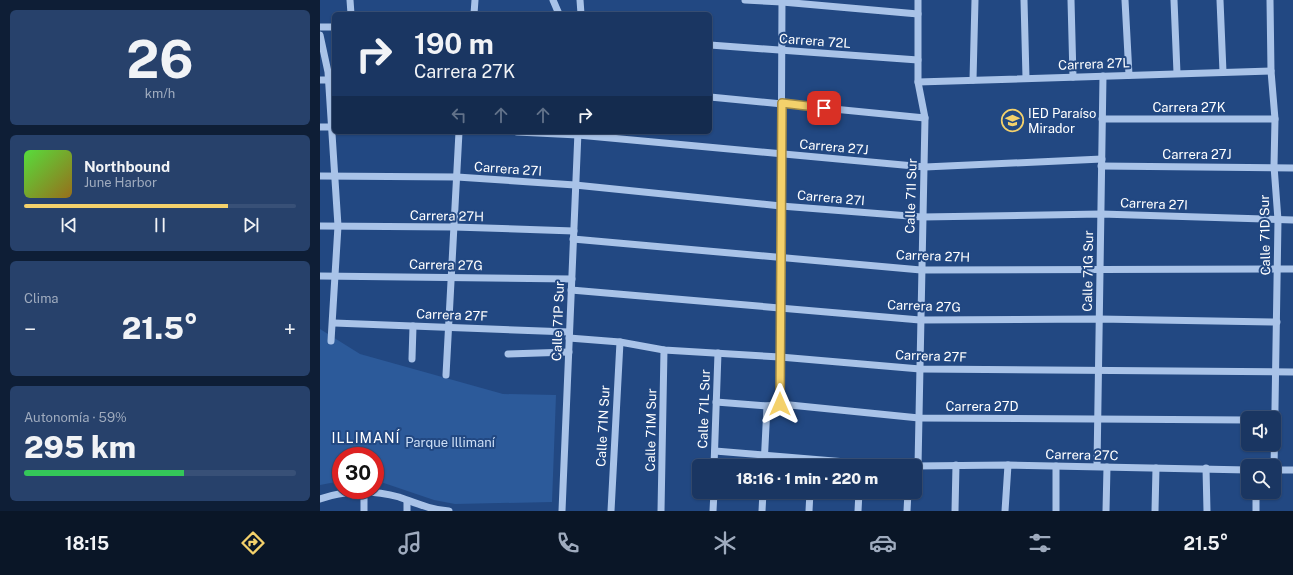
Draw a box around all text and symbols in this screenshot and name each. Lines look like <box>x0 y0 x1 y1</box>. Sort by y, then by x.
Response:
text: 190 m <box>414 27 494 60</box>
icon: right <box>348 28 400 80</box>
text: 26 <box>126 29 194 90</box>
street label: Carrera 72L <box>779 31 851 51</box>
street label: Carrera 27L <box>1058 55 1130 73</box>
text: Carrera 27K <box>414 61 515 82</box>
text: km/h <box>145 86 175 101</box>
pin <box>807 91 841 125</box>
icon: arrive <box>813 97 835 119</box>
street label: Carrera 27K <box>1152 100 1226 115</box>
icon: left <box>448 104 470 126</box>
icon: ahead <box>490 104 512 126</box>
icon: ahead <box>532 104 554 126</box>
icon: right <box>574 104 596 126</box>
place label: IED Paraíso Mirador <box>1028 106 1096 136</box>
school or university icon: IED Paraíso Mirador <box>1000 107 1026 133</box>
street label: Carrera 27J <box>799 137 869 157</box>
street label: Carrera 27J <box>1162 147 1232 162</box>
text: Northbound <box>84 158 170 175</box>
street label: Calle 71I Sur <box>902 158 920 234</box>
street label: Carrera 27I <box>474 159 542 179</box>
text: June Harbor <box>84 175 157 190</box>
street label: Carrera 27I <box>797 188 865 208</box>
street label: Calle 71D Sur <box>1257 194 1273 276</box>
street label: Carrera 27I <box>1120 195 1188 213</box>
street label: Carrera 27H <box>410 208 484 224</box>
icon: previous <box>58 214 80 236</box>
icon: pause <box>149 214 171 236</box>
icon: next <box>240 214 262 236</box>
street label: Calle 71G Sur <box>1080 230 1096 312</box>
street label: Carrera 27H <box>896 247 970 265</box>
street label: Carrera 27G <box>409 257 483 273</box>
street label: Calle 71P Sur <box>549 281 567 361</box>
text: Clima <box>24 291 59 306</box>
street label: Carrera 27G <box>887 297 961 315</box>
street label: Carrera 27F <box>416 306 488 324</box>
text: 21.5° <box>122 310 198 346</box>
text: − <box>24 316 36 342</box>
text: + <box>284 316 296 342</box>
street label: Carrera 27F <box>895 347 967 365</box>
street label: Calle 71L Sur <box>695 369 713 449</box>
position arrow <box>759 383 801 425</box>
street label: Calle 71N Sur <box>593 385 613 467</box>
street label: Calle 71M Sur <box>643 388 659 472</box>
street label: Carrera 27D <box>945 399 1019 414</box>
text: Autonomía · 59% <box>24 410 127 425</box>
map controls <box>1241 411 1281 499</box>
button: sound <box>1241 411 1281 451</box>
text: 295 km <box>24 429 136 465</box>
district label: ILLIMANÍ <box>332 429 401 446</box>
park label: Parque Illimaní <box>405 435 496 450</box>
speed limit sign: 30 <box>332 447 384 499</box>
street label: Carrera 27C <box>1045 447 1119 463</box>
button: search <box>1241 459 1281 499</box>
text: 18:16 · 1 min · 220 m <box>736 470 878 487</box>
icon: directions <box>239 529 267 557</box>
icon: music <box>396 529 424 557</box>
icon: phone <box>554 529 582 557</box>
icon: climate <box>711 529 739 557</box>
icon: car <box>869 529 897 557</box>
icon: filters <box>1026 529 1054 557</box>
text: 18:15 <box>65 533 109 554</box>
text: 21.5° <box>1184 533 1228 554</box>

